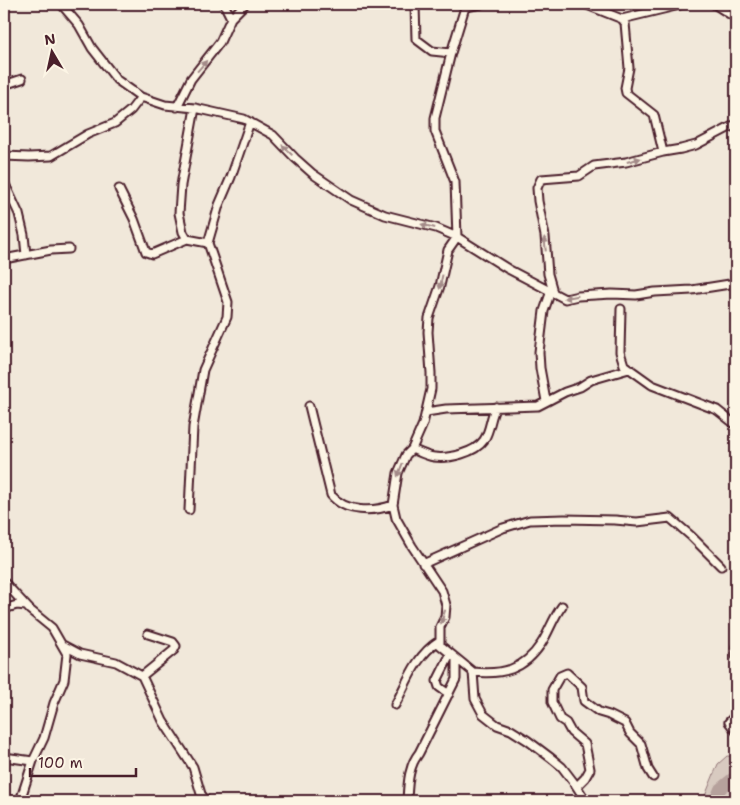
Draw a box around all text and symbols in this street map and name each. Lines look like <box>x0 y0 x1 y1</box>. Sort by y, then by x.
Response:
north arrow <box>28 28 78 78</box>
text: N <box>43 29 57 49</box>
one-way arrow <box>197 59 208 72</box>
one-way arrow <box>281 144 293 156</box>
one-way arrow <box>627 156 642 164</box>
one-way arrow <box>420 222 435 230</box>
one-way arrow <box>541 235 549 251</box>
one-way arrow <box>437 274 445 289</box>
one-way arrow <box>562 293 578 301</box>
one-way arrow <box>396 463 404 478</box>
one-way arrow <box>439 610 447 625</box>
scale bar <box>30 745 136 777</box>
text: 100 m <box>38 753 83 773</box>

